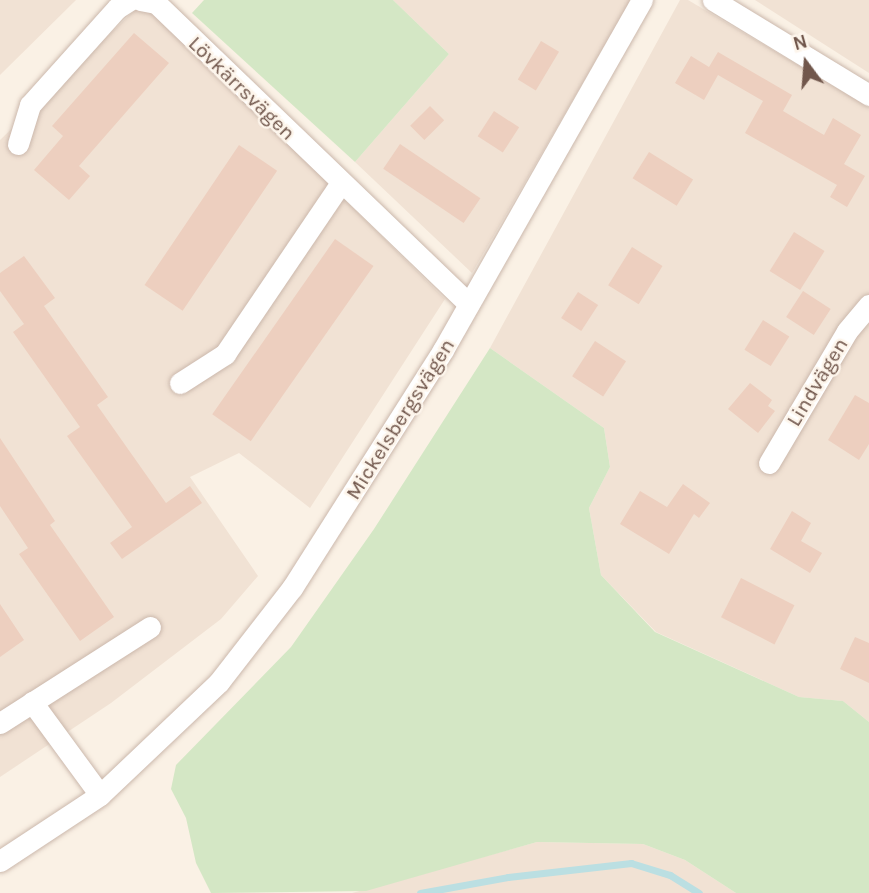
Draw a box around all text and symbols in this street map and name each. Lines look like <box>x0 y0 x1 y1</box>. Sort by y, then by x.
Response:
north arrow <box>771 28 841 98</box>
text: N <box>791 30 810 55</box>
street label: Lövkärrsvägen <box>183 31 301 145</box>
street label: Lindvägen <box>781 333 853 431</box>
street label: Mickelsbergsvägen <box>340 334 460 504</box>

